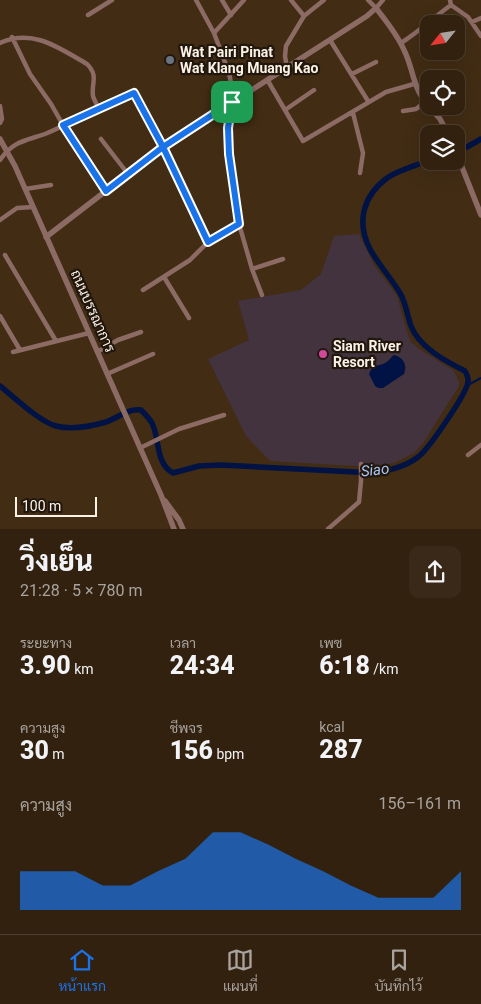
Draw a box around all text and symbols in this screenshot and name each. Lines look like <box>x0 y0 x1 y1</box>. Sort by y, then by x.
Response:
north arrow <box>420 15 465 60</box>
map controls <box>420 15 465 170</box>
place label: Wat Pairi Pinat Wat Klang Muang Kao <box>180 44 318 76</box>
marker: Wat Pairi Pinat Wat Klang Muang Kao <box>164 54 176 66</box>
button: locate <box>420 70 465 115</box>
pin <box>211 81 253 123</box>
icon: arrive <box>218 88 246 116</box>
button: layers <box>420 125 465 170</box>
street label: ถนนบรรณาการ <box>68 267 118 355</box>
place label: Siam River Resort <box>333 338 401 370</box>
marker: Siam River Resort <box>317 348 329 360</box>
water label: Siao <box>360 460 390 480</box>
scale bar <box>15 494 98 517</box>
text: 100 m <box>22 498 61 514</box>
text: วิ่งเย็น <box>20 545 93 578</box>
button: share <box>409 546 461 598</box>
text: 21:28 · 5 × 780 m <box>20 581 142 600</box>
text: ระยะทาง <box>20 635 72 651</box>
text: เวลา <box>170 635 196 651</box>
text: เพซ <box>319 635 342 651</box>
text: 3.90 <box>20 651 71 680</box>
text: 24:34 <box>170 651 235 680</box>
text: 6:18 <box>319 651 370 680</box>
text: km <box>71 661 94 677</box>
text: /km <box>370 661 398 677</box>
text: kcal <box>319 719 345 735</box>
text: ความสูง <box>20 720 65 736</box>
text: ชีพจร <box>170 720 203 736</box>
text: 287 <box>319 735 363 764</box>
text: 30 <box>20 736 49 765</box>
text: 156 <box>170 736 213 765</box>
text: m <box>49 746 65 762</box>
text: bpm <box>213 746 244 762</box>
text: 156–161 m <box>379 794 461 813</box>
text: ความสูง <box>20 796 72 815</box>
tab: หน้าแรก <box>58 946 106 994</box>
tab: แผนที่ <box>223 946 258 994</box>
tab: บันทึกไว้ <box>375 946 423 994</box>

